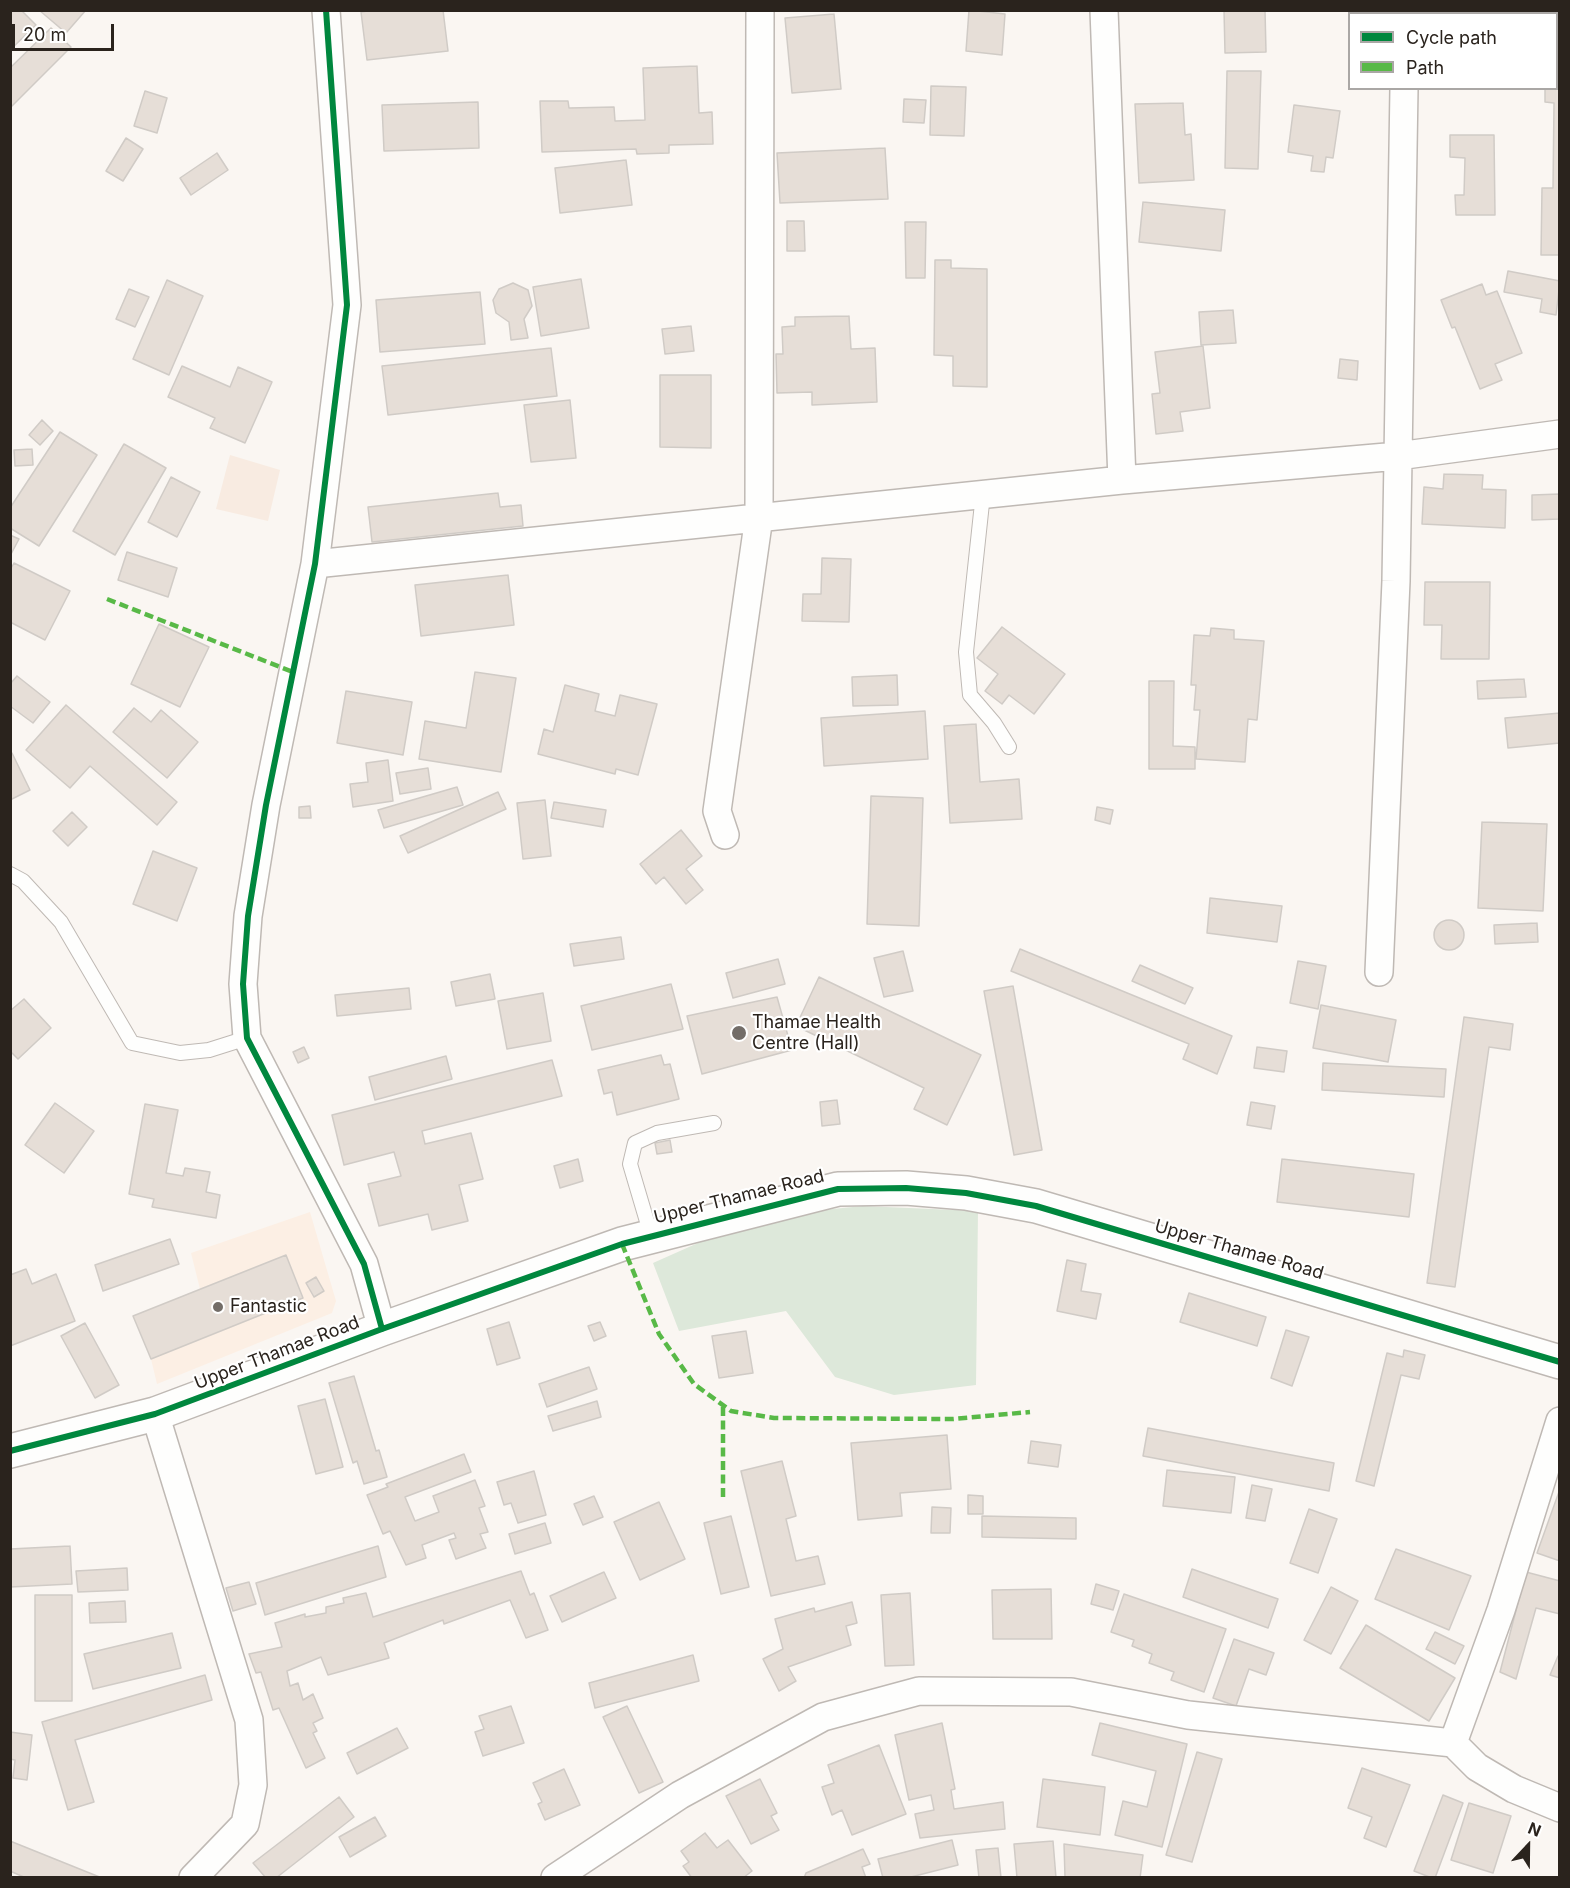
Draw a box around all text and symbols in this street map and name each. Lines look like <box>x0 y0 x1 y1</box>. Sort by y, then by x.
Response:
scale bar <box>15 12 117 50</box>
legend <box>1348 12 1558 90</box>
text: 20 m <box>23 24 66 45</box>
text: Cycle path <box>1406 27 1497 48</box>
text: Path <box>1406 57 1444 78</box>
place label: Thamae Health Centre (Hall) <box>752 1012 881 1054</box>
marker: Thamae Health Centre (Hall) <box>730 1024 748 1042</box>
street label: Upper Thamae Road <box>651 1165 827 1229</box>
street label: Upper Thamae Road <box>1152 1216 1326 1284</box>
place label: Fantastic <box>230 1296 307 1318</box>
marker: Fantastic <box>211 1300 225 1314</box>
street label: Upper Thamae Road <box>191 1312 363 1394</box>
north arrow <box>1498 1816 1558 1876</box>
text: N <box>1525 1818 1544 1841</box>

